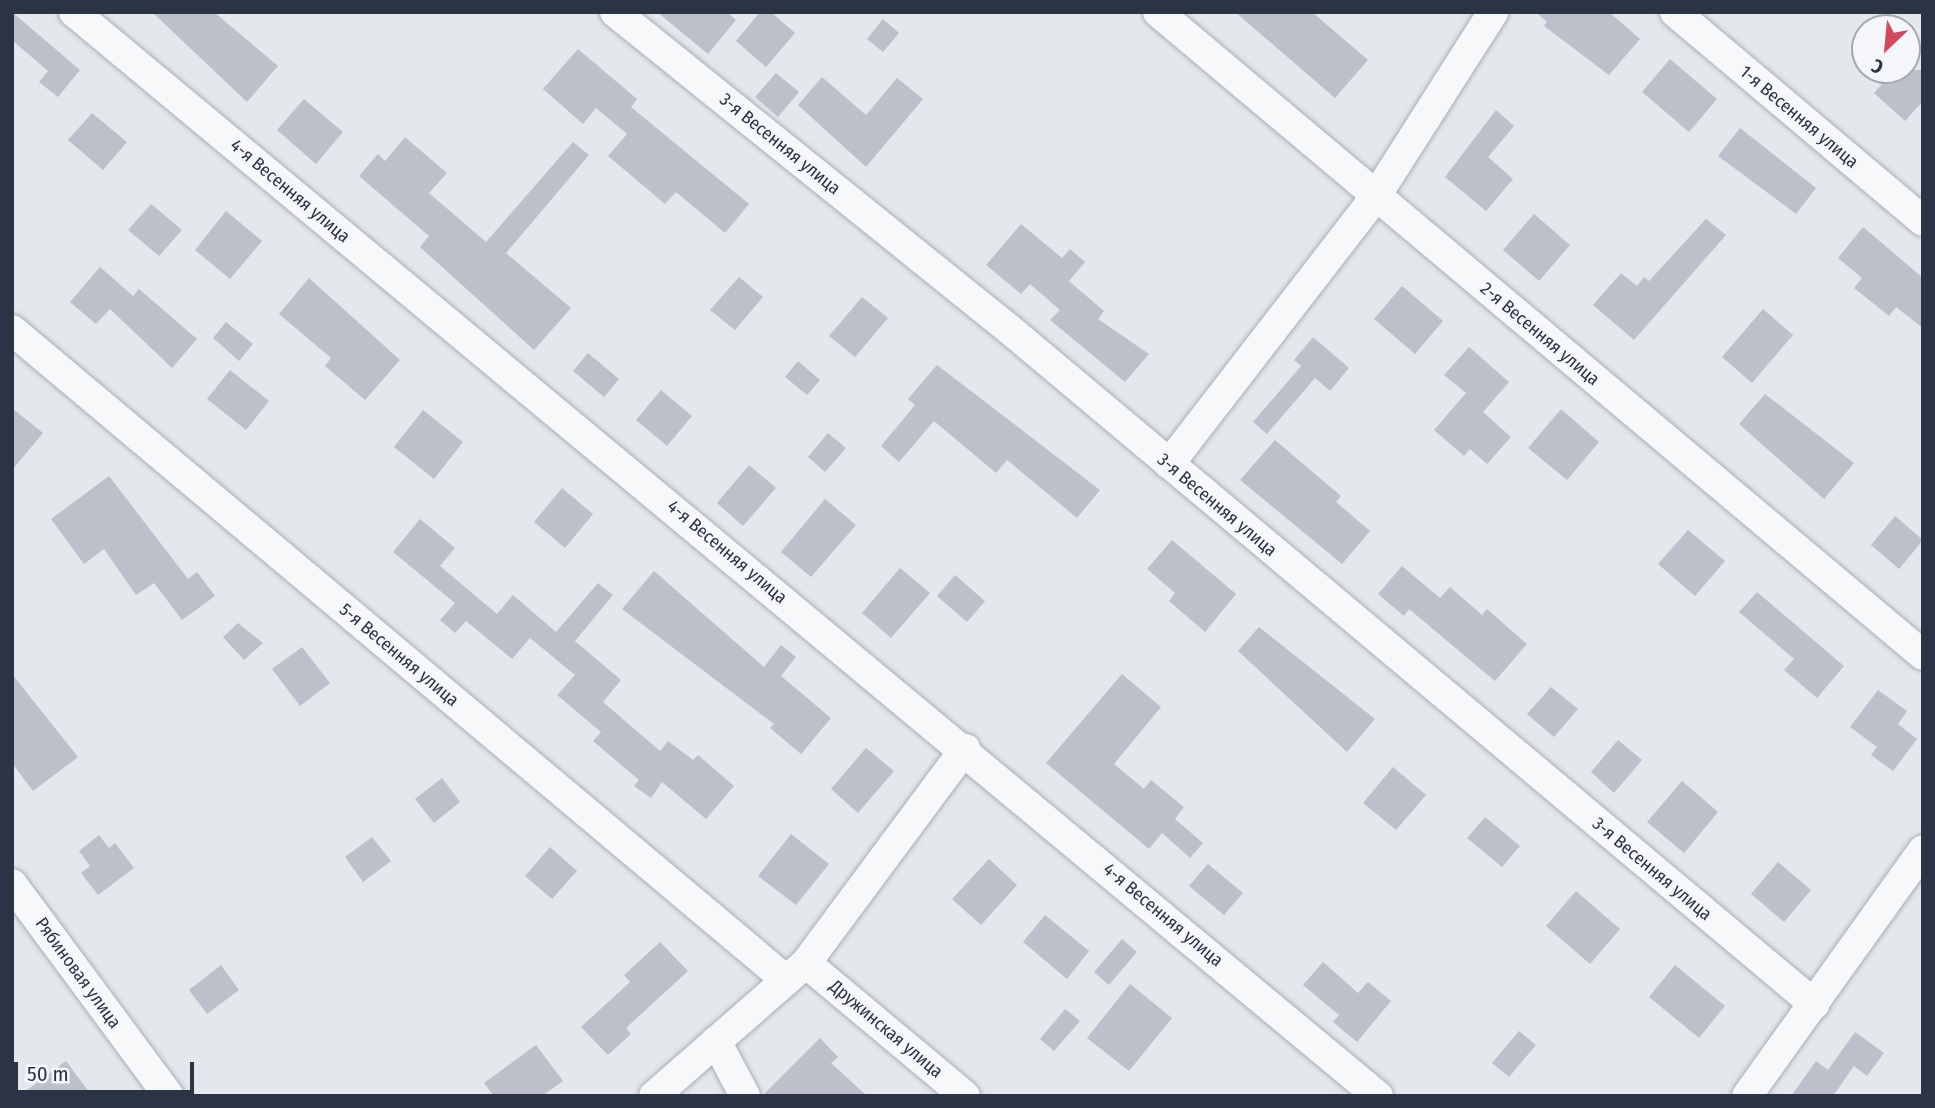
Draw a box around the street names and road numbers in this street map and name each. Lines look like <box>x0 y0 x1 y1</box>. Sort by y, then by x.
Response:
street label: 1-я Весенняя улица <box>1735 61 1863 173</box>
street label: 3-я Весенняя улица <box>715 89 845 199</box>
street label: 4-я Весенняя улица <box>226 135 354 247</box>
street label: 2-я Весенняя улица <box>1476 278 1604 390</box>
street label: 3-я Весенняя улица <box>1153 449 1281 561</box>
street label: 4-я Весенняя улица <box>663 496 791 608</box>
street label: 5-я Весенняя улица <box>335 599 463 711</box>
street label: 3-я Весенняя улица <box>1588 813 1716 925</box>
street label: 4-я Весенняя улица <box>1099 859 1227 971</box>
street label: Рябиновая улица <box>31 913 125 1033</box>
street label: Дружинская улица <box>825 975 947 1083</box>

